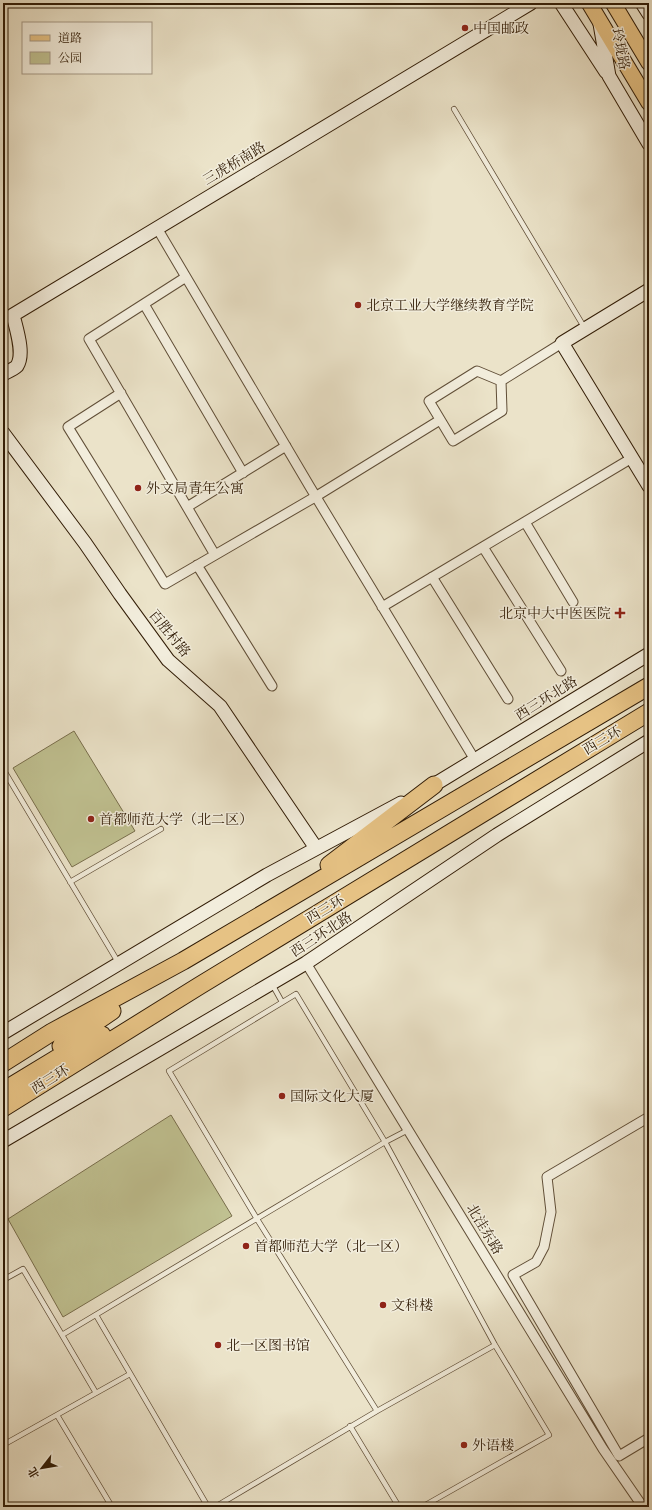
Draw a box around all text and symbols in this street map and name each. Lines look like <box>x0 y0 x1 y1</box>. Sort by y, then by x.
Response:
place label: 中国邮政 <box>473 20 529 39</box>
legend <box>22 22 152 74</box>
marker: 中国邮政 <box>460 23 470 33</box>
street label: 玲珑路 <box>606 27 633 72</box>
text: 道路 <box>58 31 82 47</box>
text: 公园 <box>58 51 82 67</box>
street label: 三虎桥南路 <box>200 138 270 190</box>
place label: 北京工业大学继续教育学院 <box>366 297 534 316</box>
marker: 北京工业大学继续教育学院 <box>353 300 363 310</box>
place label: 外文局青年公寓 <box>146 480 244 499</box>
marker: 外文局青年公寓 <box>133 483 143 493</box>
place label: 北京中大中医医院 <box>499 605 611 624</box>
street label: 百胜村路 <box>144 606 194 662</box>
marker: 北京中大中医医院 <box>614 607 626 619</box>
street label: 西三环北路 <box>512 673 582 726</box>
street label: 西三环 <box>580 722 626 760</box>
place label: 首都师范大学（北二区） <box>99 811 253 830</box>
marker: 首都师范大学（北二区） <box>86 814 96 824</box>
street label: 西三环 <box>303 891 349 929</box>
street label: 西三环北路 <box>287 908 356 962</box>
street label: 西三环 <box>28 1061 74 1099</box>
place label: 国际文化大厦 <box>290 1088 374 1107</box>
marker: 国际文化大厦 <box>277 1091 287 1101</box>
street label: 北洼东路 <box>461 1201 506 1259</box>
place label: 首都师范大学（北一区） <box>254 1238 408 1257</box>
marker: 首都师范大学（北一区） <box>241 1241 251 1251</box>
place label: 文科楼 <box>391 1297 433 1316</box>
marker: 文科楼 <box>378 1300 388 1310</box>
place label: 北一区图书馆 <box>226 1337 310 1356</box>
marker: 北一区图书馆 <box>213 1340 223 1350</box>
place label: 外语楼 <box>472 1437 514 1456</box>
marker: 外语楼 <box>459 1440 469 1450</box>
north arrow <box>22 1448 62 1488</box>
text: 北 <box>25 1464 44 1481</box>

